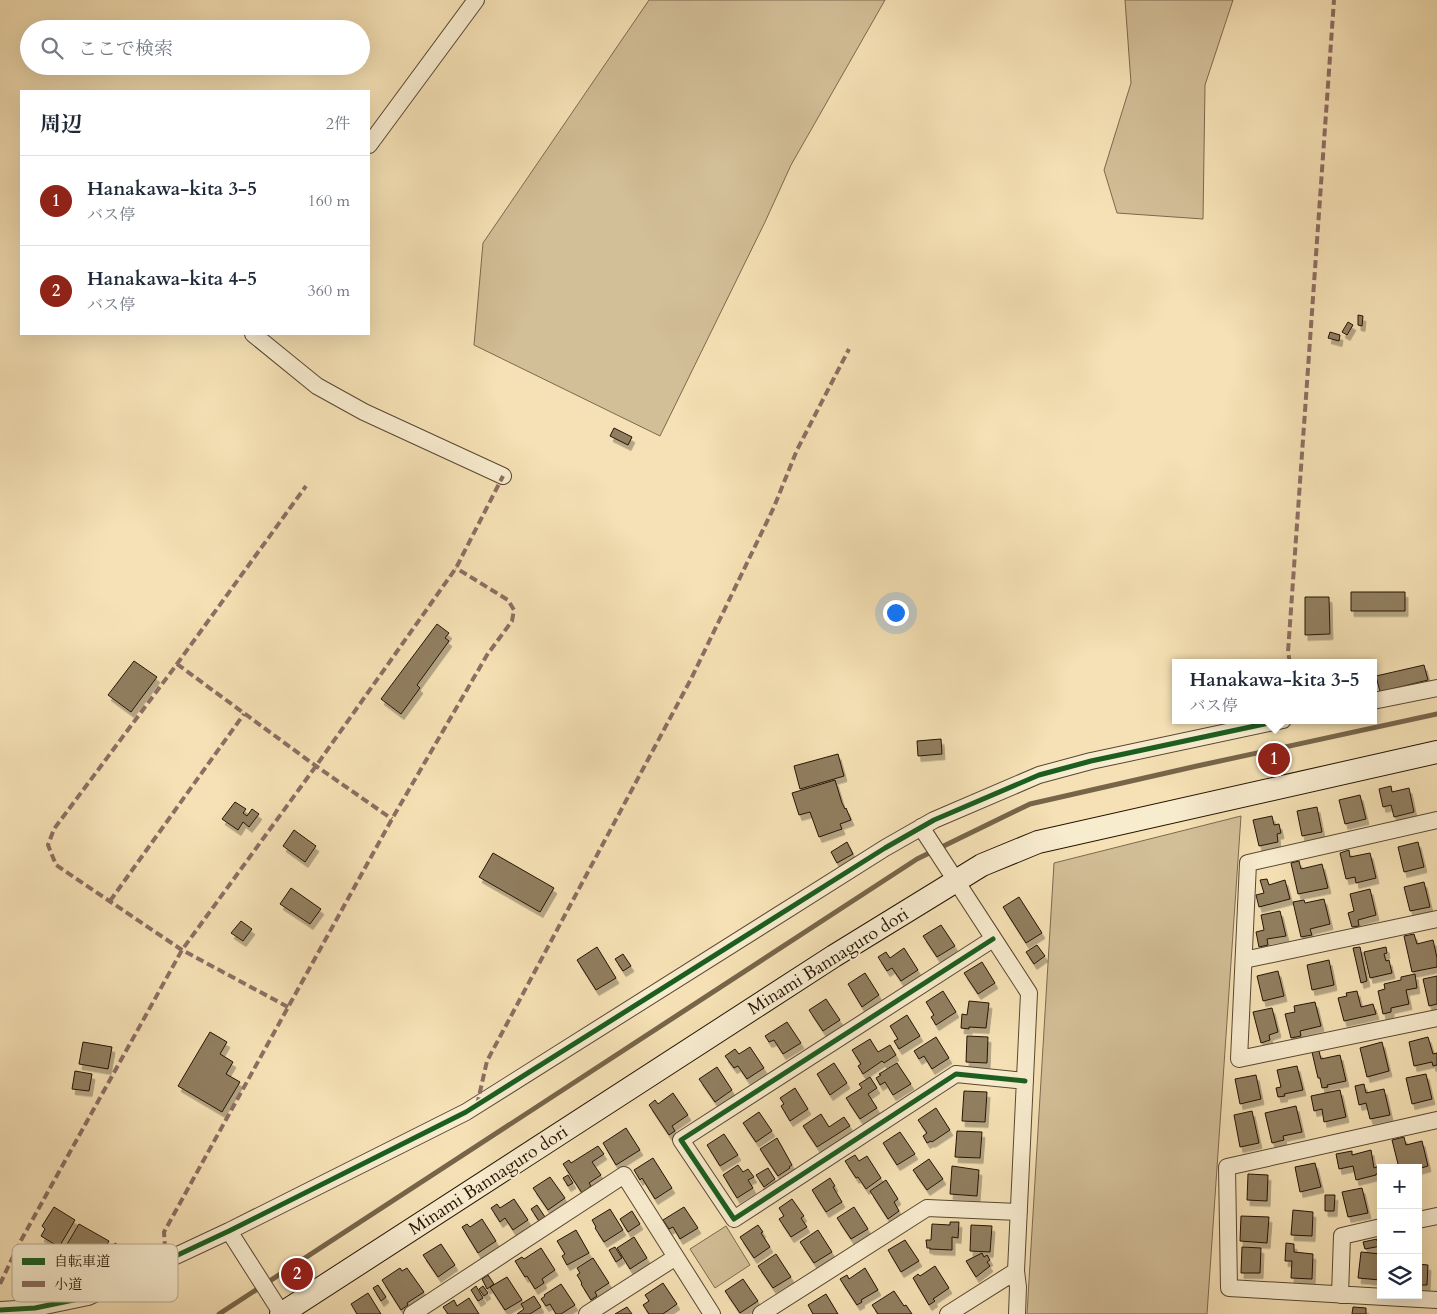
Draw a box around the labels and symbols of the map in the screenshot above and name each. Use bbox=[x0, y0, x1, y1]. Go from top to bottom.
your location bbox=[883, 600, 909, 626]
pin: 1 bbox=[1258, 740, 1290, 778]
street label: Minami Bannaguro dori bbox=[743, 902, 914, 1021]
street label: Minami Bannaguro dori bbox=[404, 1119, 573, 1241]
legend bbox=[12, 1244, 178, 1302]
text: 自転車道 bbox=[54, 1252, 110, 1271]
pin: 2 bbox=[281, 1255, 313, 1293]
text: 小道 bbox=[54, 1275, 82, 1294]

